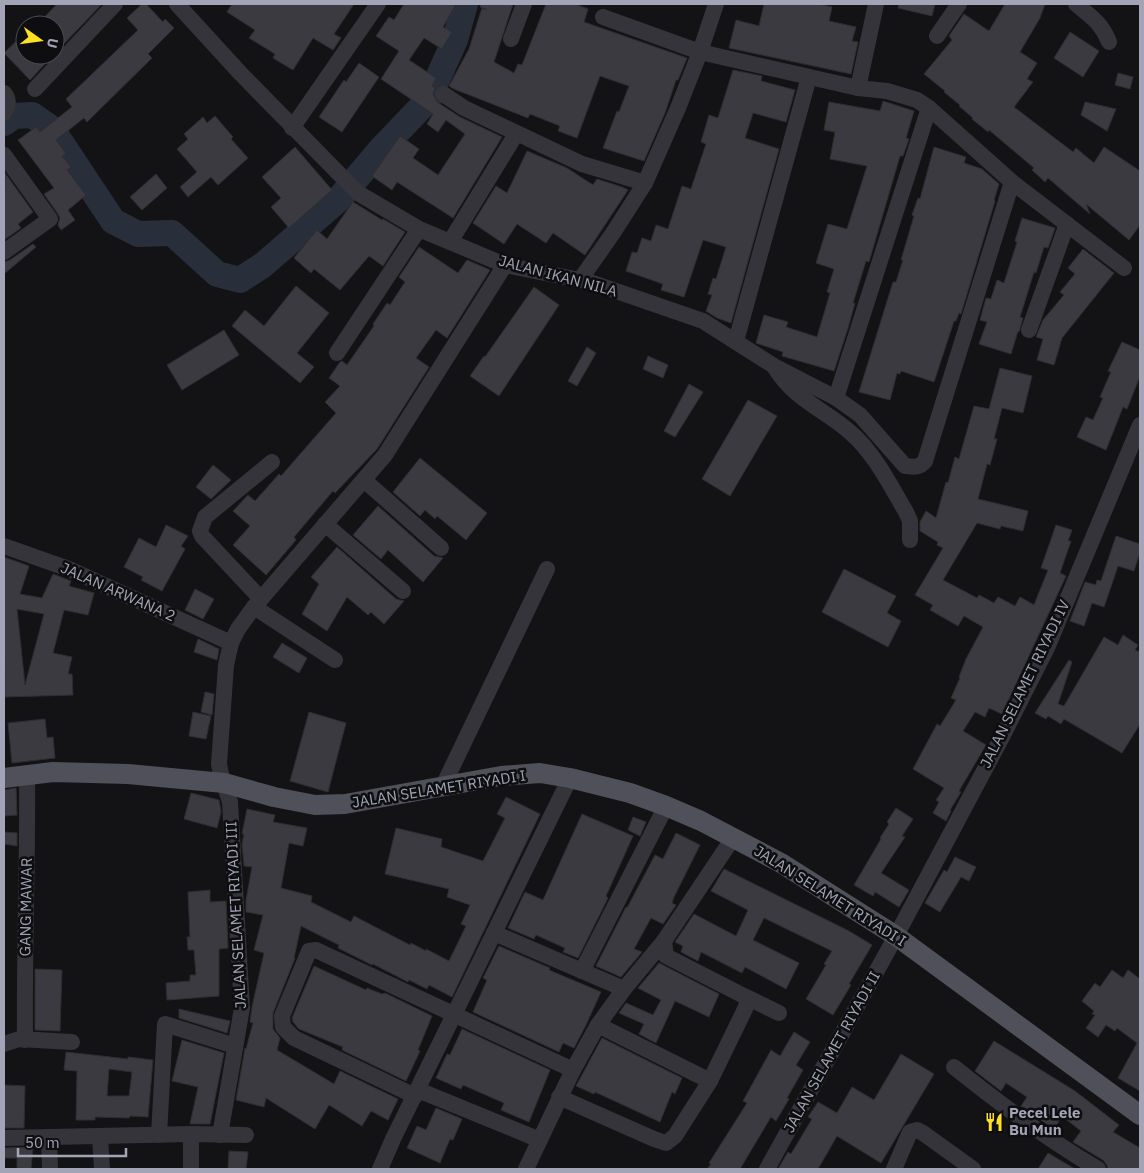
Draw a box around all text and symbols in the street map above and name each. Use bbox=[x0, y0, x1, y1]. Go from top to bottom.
north arrow bbox=[15, 15, 65, 65]
text: U bbox=[43, 36, 63, 50]
street label: JALAN IKAN NILA bbox=[497, 251, 620, 301]
street label: JALAN ARWANA 2 bbox=[58, 558, 178, 625]
street label: JALAN SELAMET RIYADI IV bbox=[976, 597, 1074, 771]
street label: JALAN SELAMET RIYADI I bbox=[351, 765, 527, 812]
street label: JALAN SELAMET RIYADI III bbox=[221, 821, 250, 1009]
street label: JALAN SELAMET RIYADI I bbox=[751, 841, 910, 950]
street label: GANG MAWAR bbox=[15, 857, 36, 957]
street label: JALAN SELAMET RIYADI II bbox=[779, 968, 884, 1136]
place label: Pecel Lele Bu Mun bbox=[1009, 1103, 1080, 1139]
restaurant icon: Pecel Lele Bu Mun bbox=[983, 1111, 1005, 1133]
scale bar bbox=[18, 1126, 125, 1158]
text: 50 m bbox=[25, 1133, 60, 1152]

